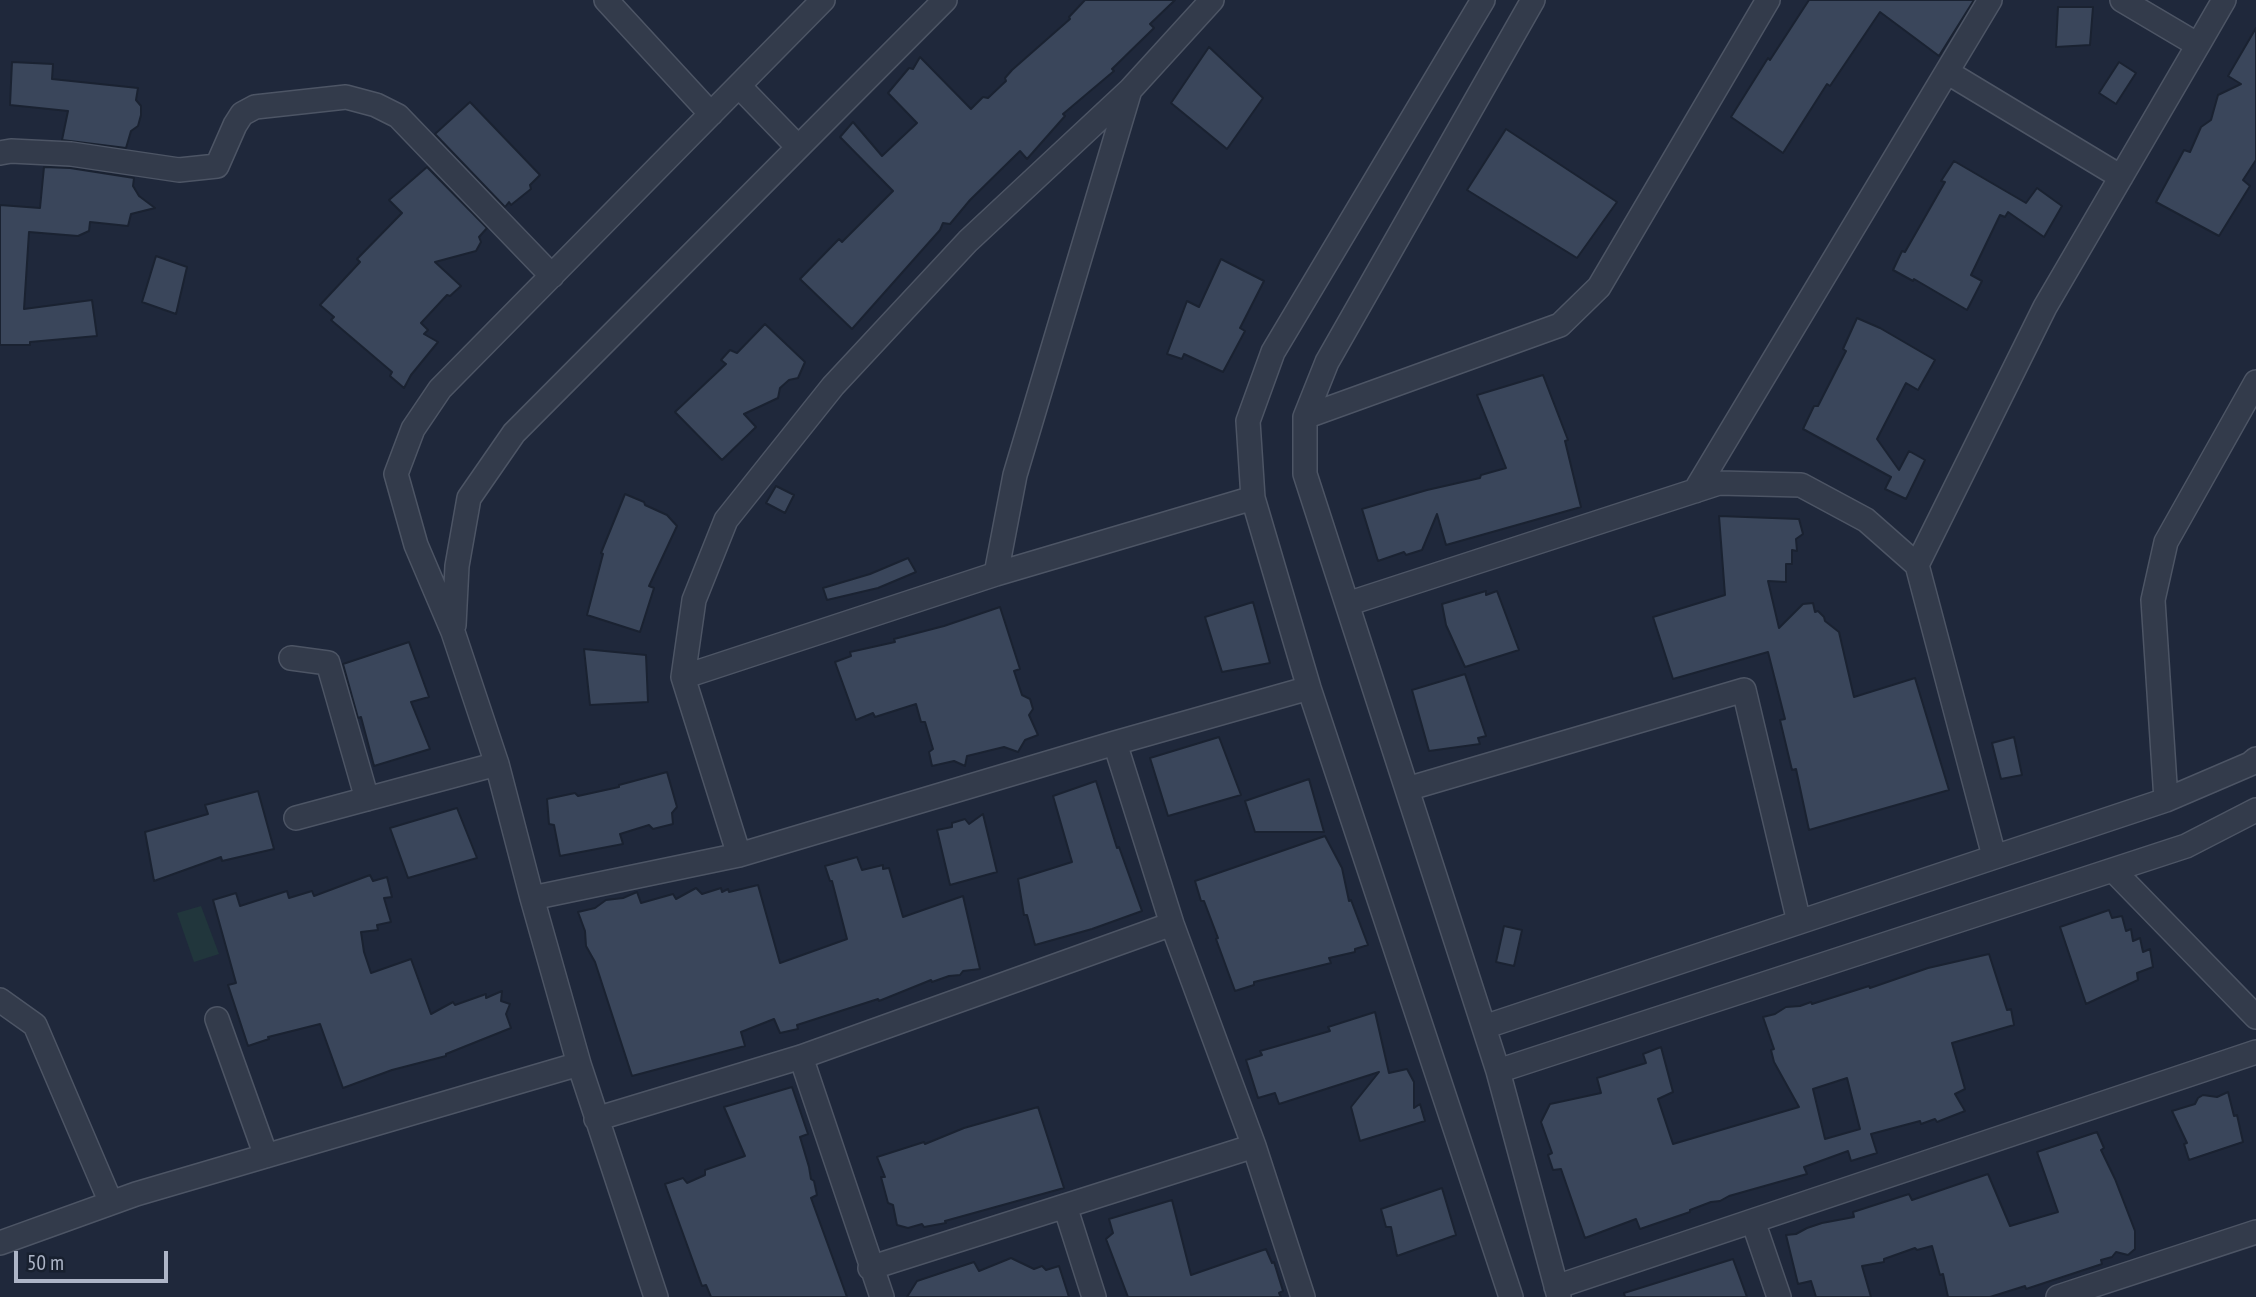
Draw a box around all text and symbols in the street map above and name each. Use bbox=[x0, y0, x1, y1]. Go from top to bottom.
scale bar bbox=[18, 1238, 172, 1282]
text: 50 m bbox=[27, 1249, 64, 1276]

